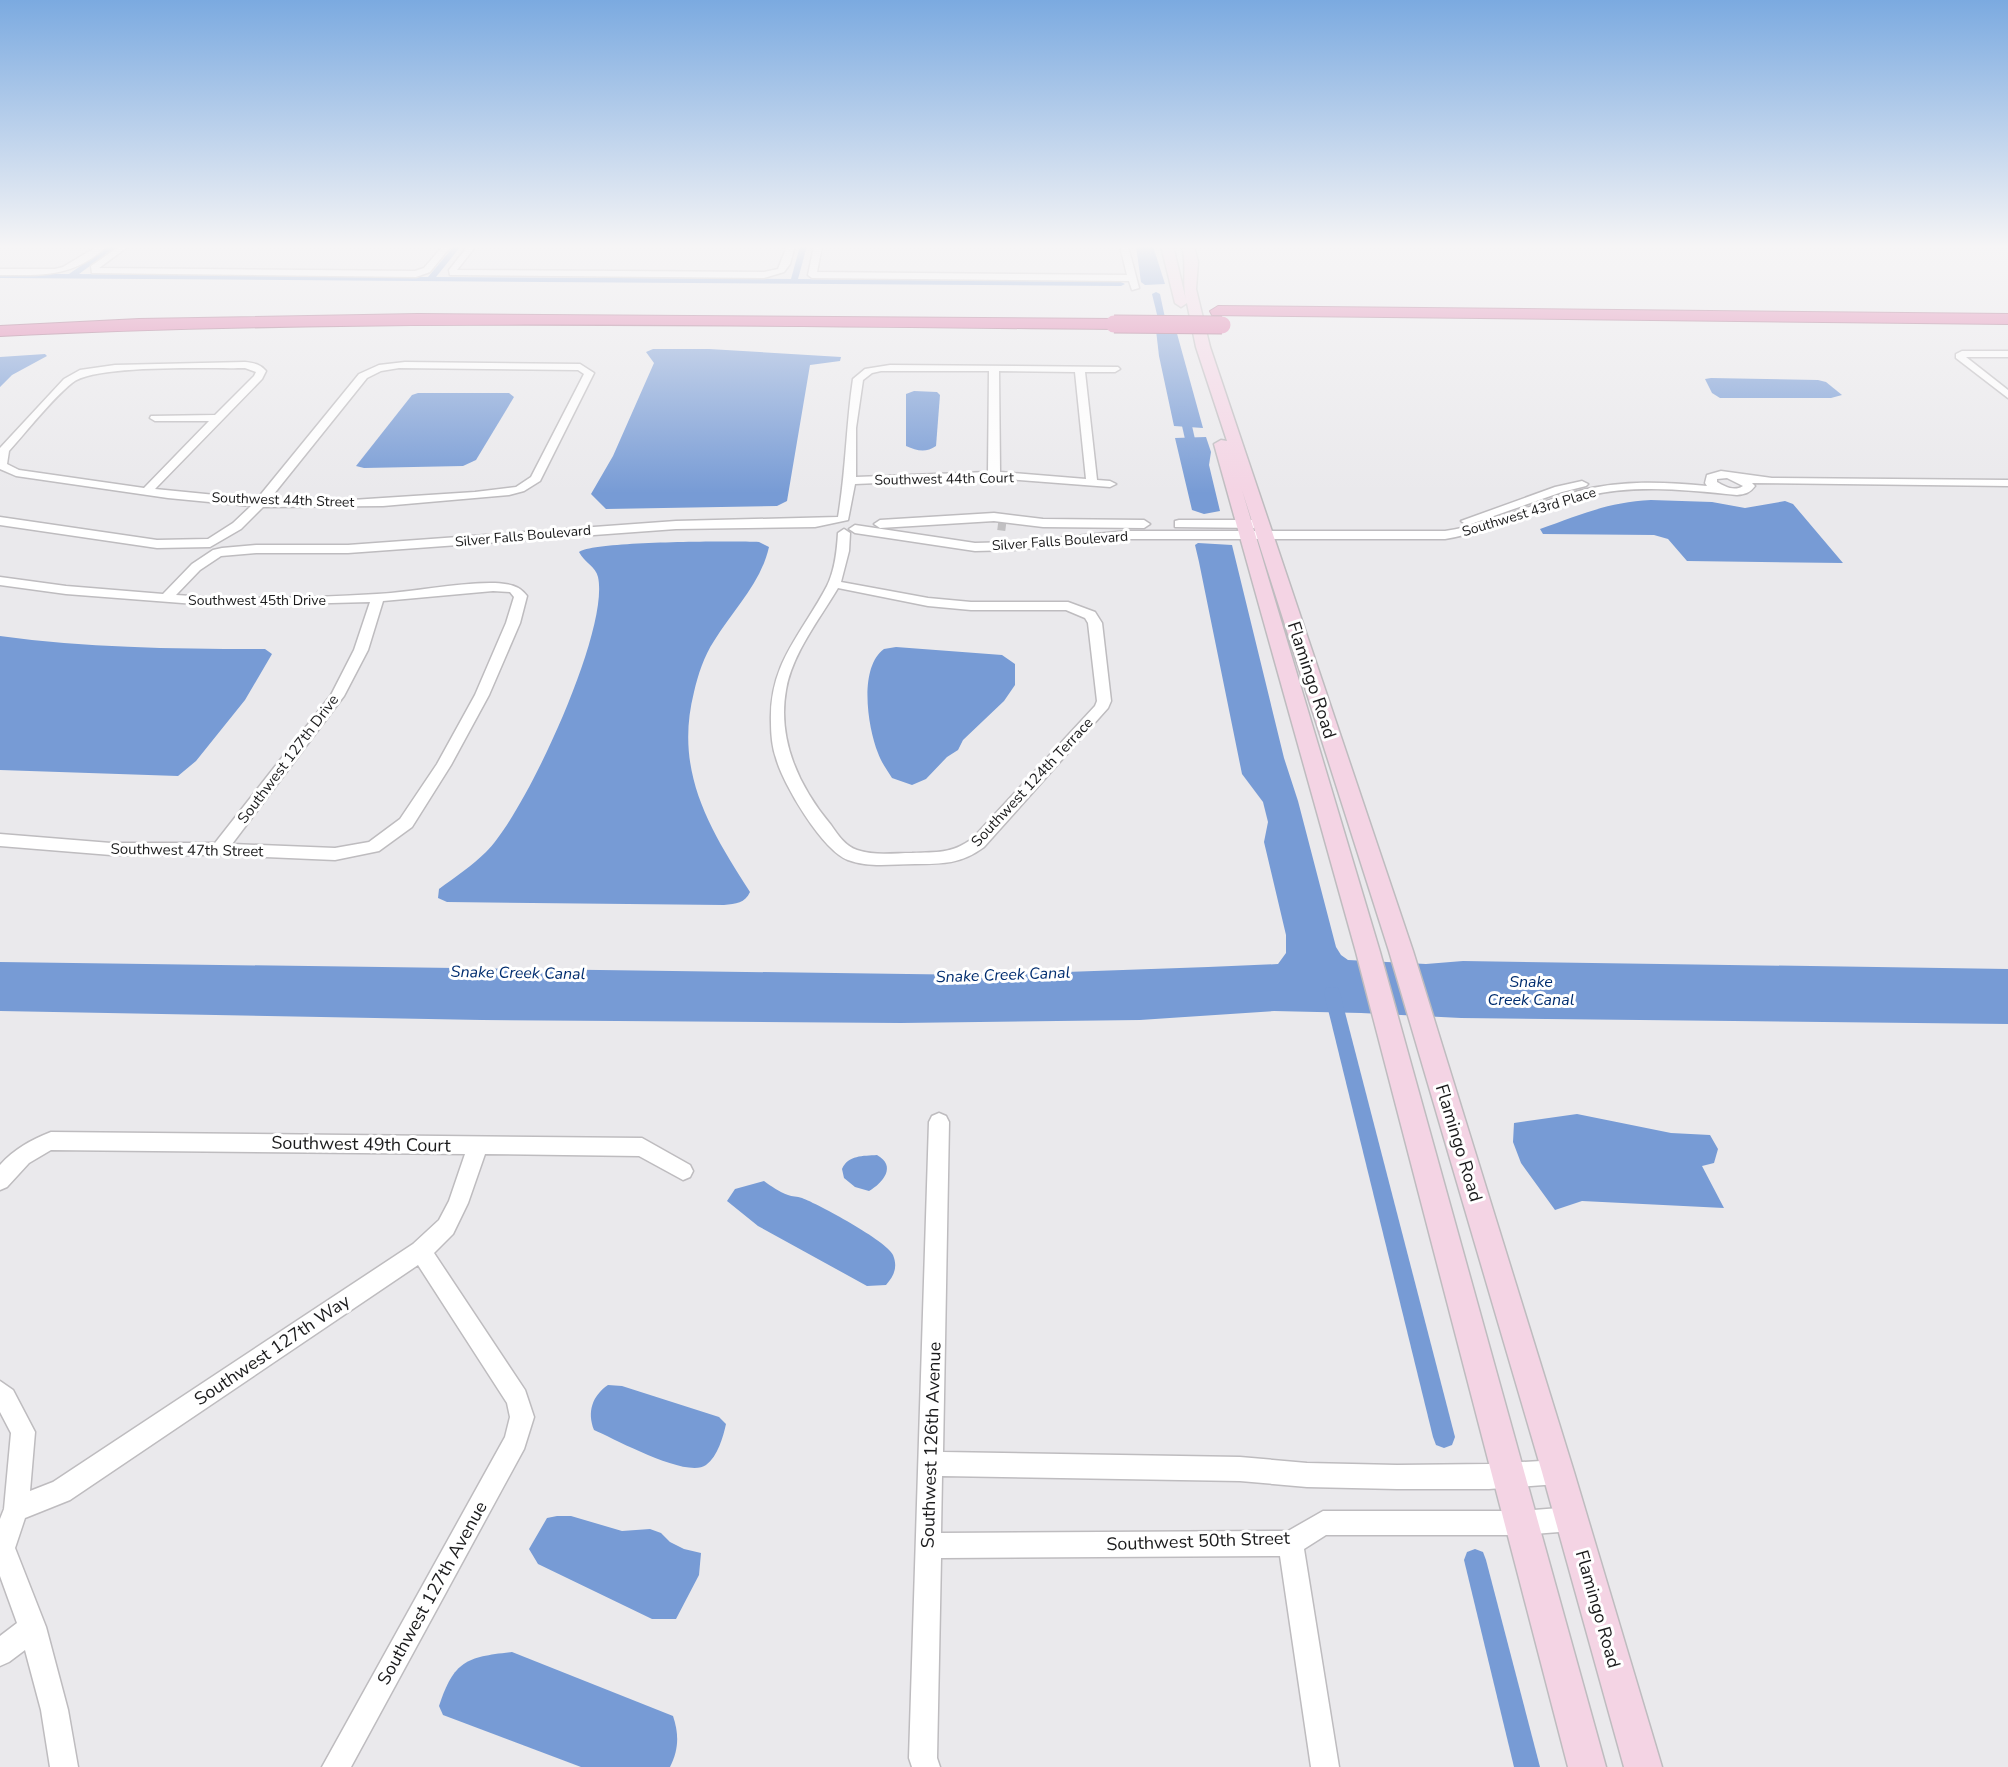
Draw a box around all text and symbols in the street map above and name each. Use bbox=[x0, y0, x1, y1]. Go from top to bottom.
street label: Southwest 44th Court bbox=[874, 468, 1014, 490]
street label: Southwest 43rd Place bbox=[1460, 483, 1598, 541]
street label: Southwest 44th Street bbox=[211, 488, 355, 512]
street label: Silver Falls Boulevard bbox=[454, 521, 592, 551]
street label: Silver Falls Boulevard bbox=[991, 527, 1129, 555]
street label: Southwest 45th Drive bbox=[188, 591, 326, 610]
street label: Flamingo Road bbox=[1282, 618, 1342, 742]
street label: Southwest 127th Drive bbox=[233, 690, 343, 828]
street label: Southwest 124th Terrace bbox=[967, 713, 1097, 851]
street label: Southwest 47th Street bbox=[110, 839, 264, 861]
water label: Snake Creek Canal bbox=[450, 961, 586, 985]
water label: Snake Creek Canal bbox=[935, 962, 1071, 988]
water label: Snake Creek Canal bbox=[1488, 971, 1575, 1011]
street label: Flamingo Road bbox=[1430, 1081, 1488, 1205]
street label: Southwest 49th Court bbox=[271, 1130, 452, 1158]
street label: Southwest 127th Way bbox=[190, 1289, 355, 1411]
street label: Southwest 126th Avenue bbox=[915, 1341, 947, 1549]
street label: Southwest 127th Avenue bbox=[371, 1497, 493, 1689]
street label: Southwest 50th Street bbox=[1106, 1526, 1291, 1556]
street label: Flamingo Road bbox=[1570, 1547, 1626, 1671]

